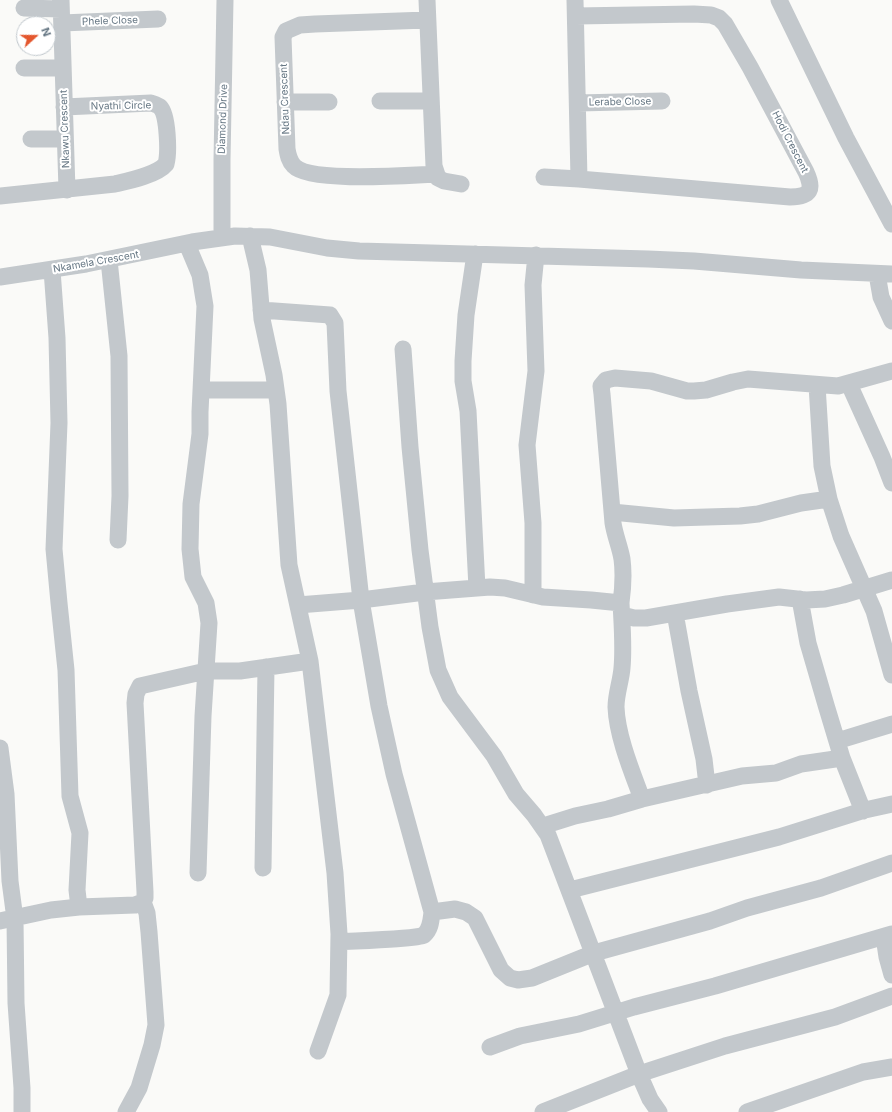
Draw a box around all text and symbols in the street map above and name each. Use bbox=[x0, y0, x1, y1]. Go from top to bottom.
street label: Phele Close bbox=[82, 14, 138, 28]
north arrow bbox=[16, 16, 56, 56]
text: N bbox=[38, 26, 54, 38]
street label: Ndau Crescent bbox=[278, 63, 292, 135]
street label: Diamond Drive bbox=[216, 84, 230, 154]
street label: Nkawu Crescent bbox=[58, 90, 72, 168]
street label: Lerabe Close bbox=[589, 95, 651, 109]
street label: Nyathi Circle bbox=[91, 99, 151, 113]
street label: Hodi Crescent bbox=[769, 109, 811, 175]
street label: Nkamela Crescent bbox=[52, 249, 140, 275]

